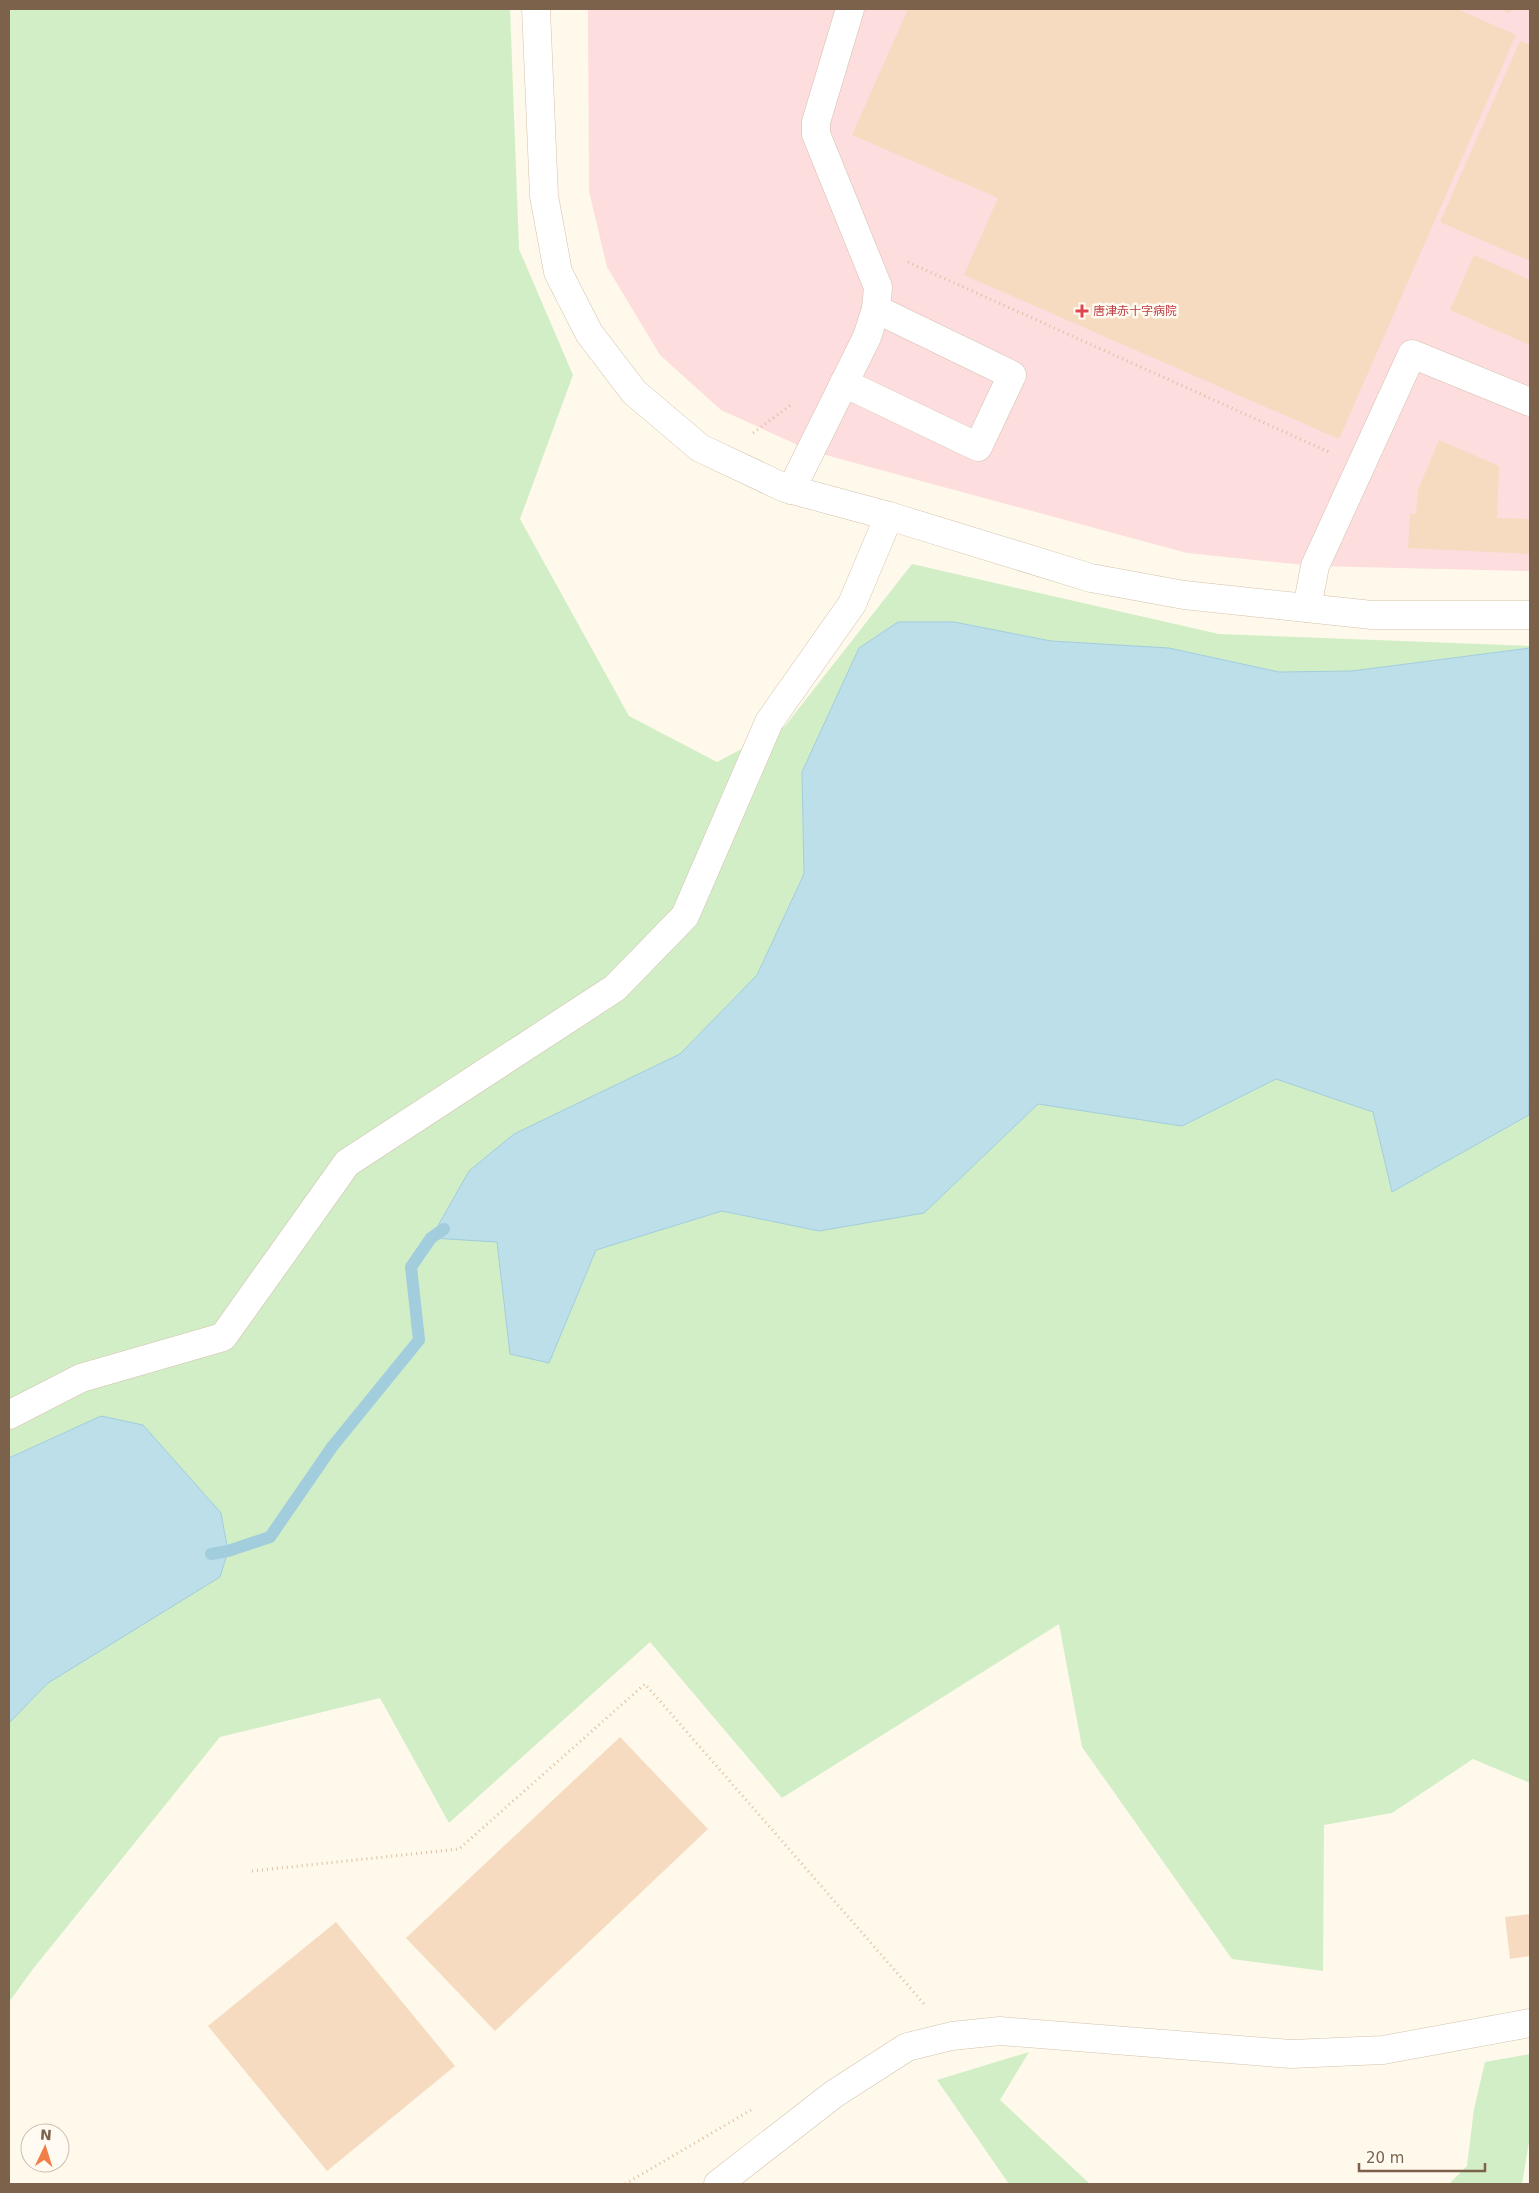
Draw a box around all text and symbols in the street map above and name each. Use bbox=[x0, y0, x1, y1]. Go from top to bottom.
marker: 唐津赤十字病院 bbox=[1075, 304, 1089, 318]
place label: 唐津赤十字病院 bbox=[1093, 304, 1177, 318]
north arrow bbox=[20, 2123, 70, 2173]
text: N bbox=[40, 2127, 52, 2143]
scale bar bbox=[1359, 2140, 1485, 2172]
text: 20 m bbox=[1366, 2149, 1404, 2167]

